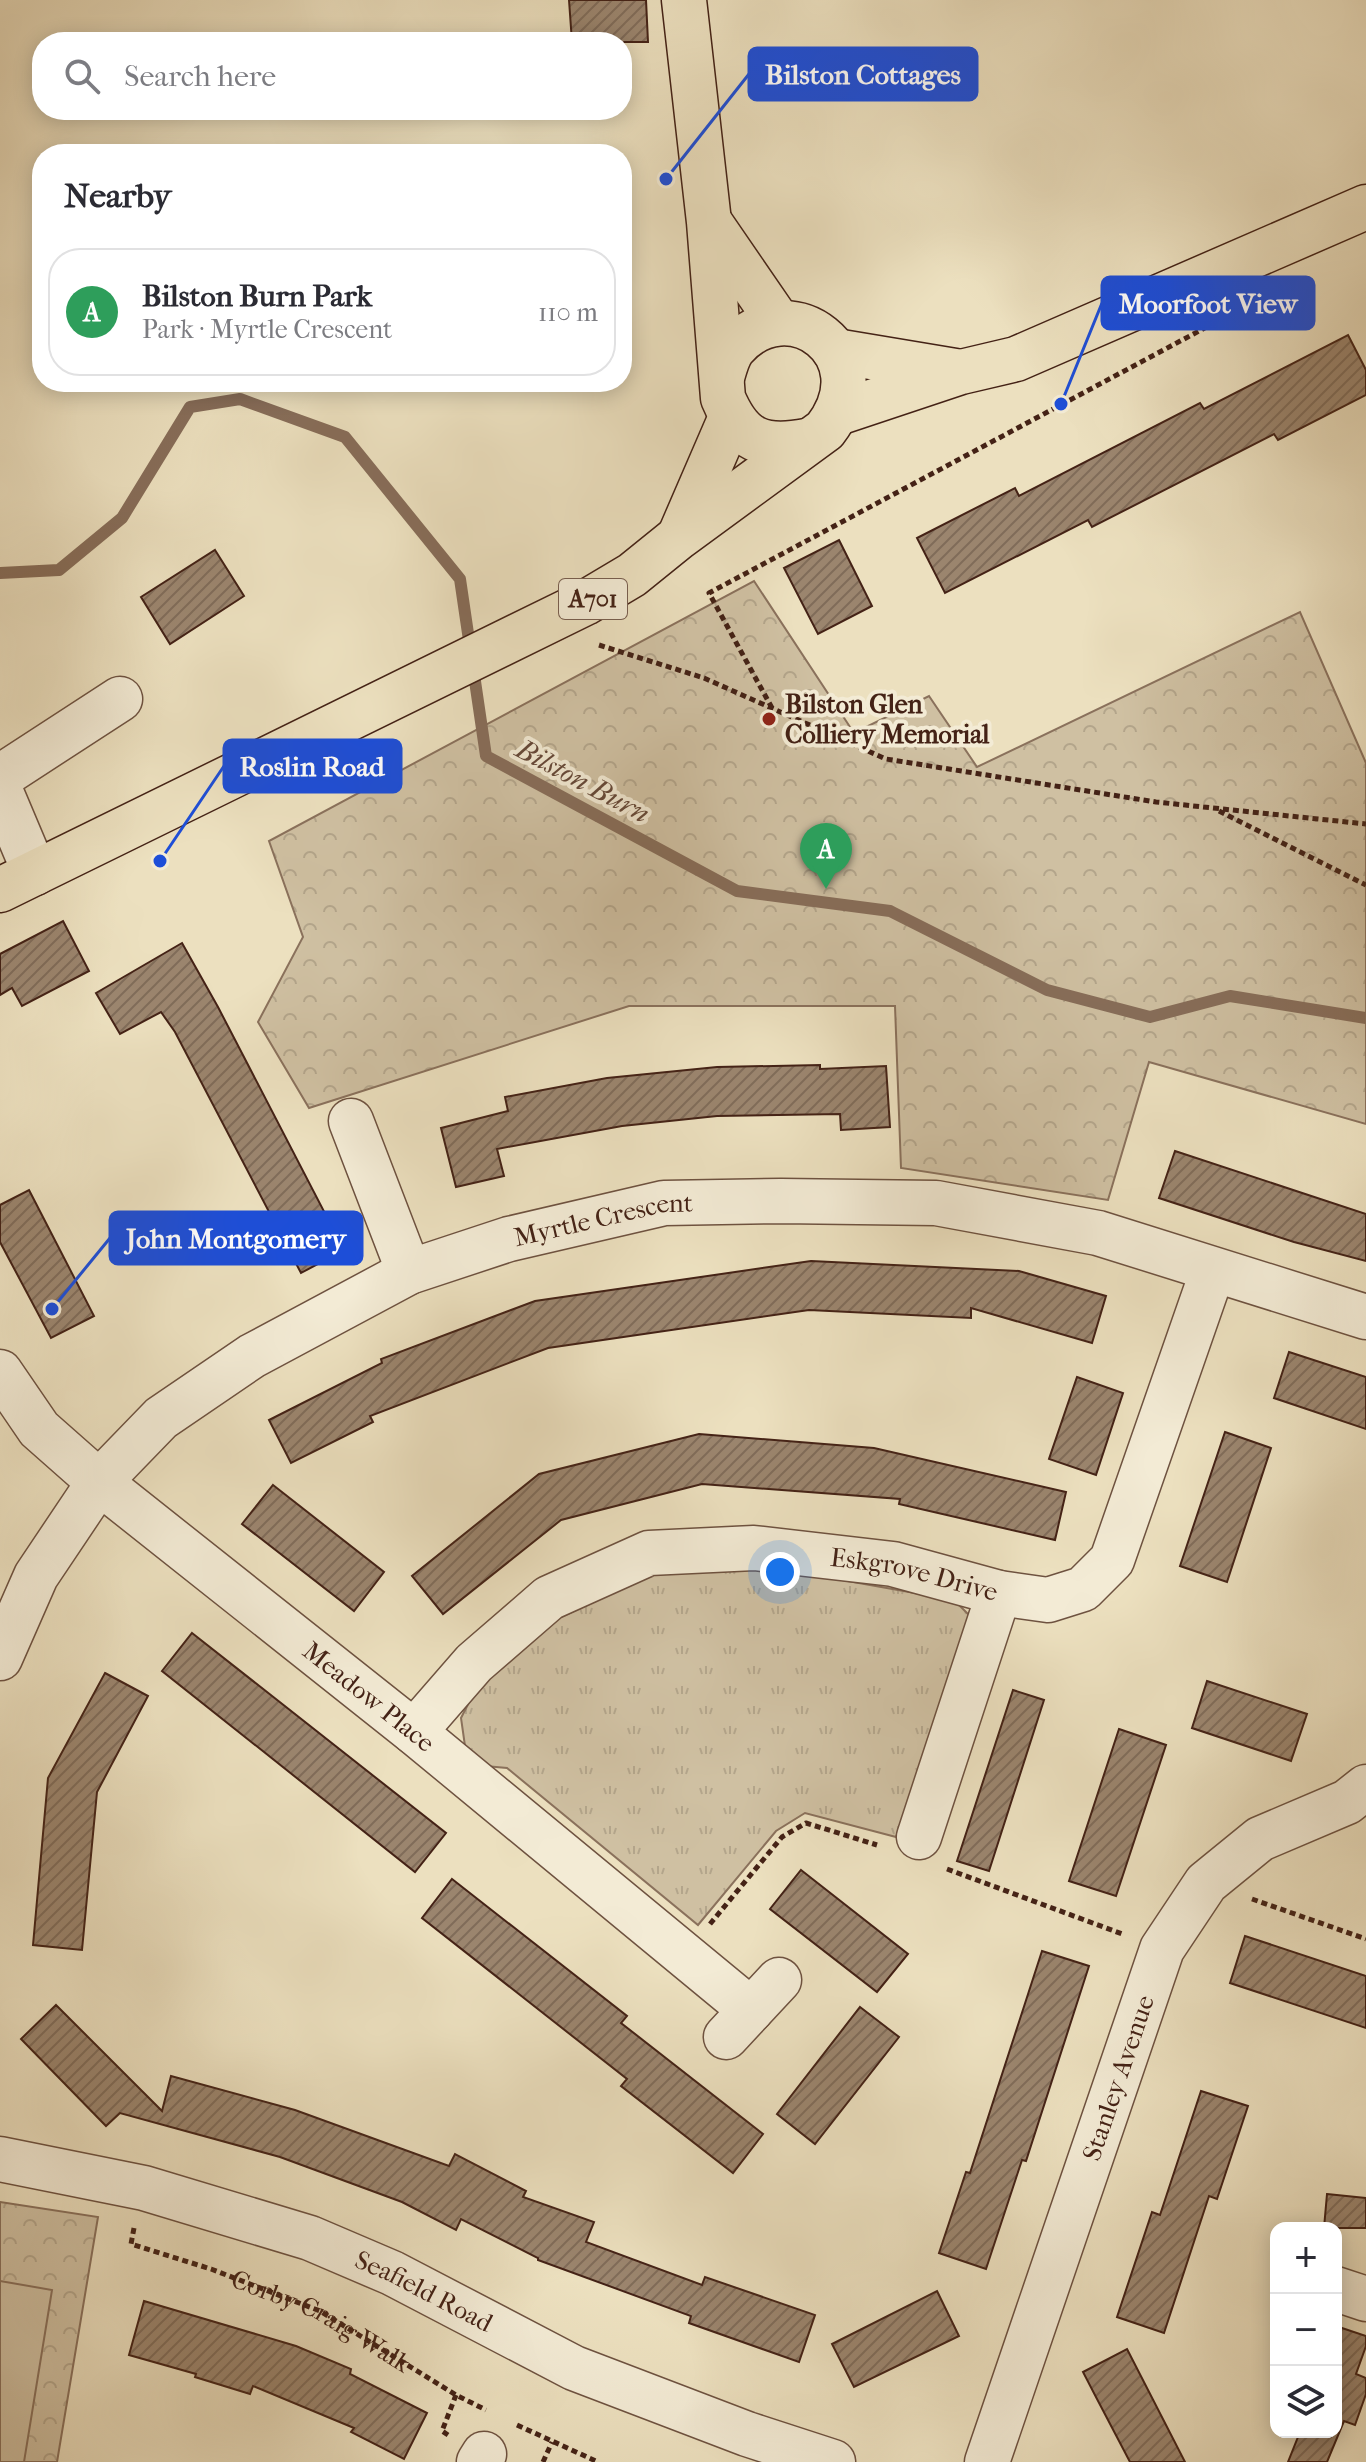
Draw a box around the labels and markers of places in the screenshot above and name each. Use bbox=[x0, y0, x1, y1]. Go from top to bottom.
callout: Bilston Cottages bbox=[749, 48, 977, 100]
callout: Moorfoot View bbox=[1102, 277, 1314, 329]
place label: Bilston Glen Colliery Memorial bbox=[785, 689, 990, 750]
marker: Bilston Glen Colliery Memorial bbox=[760, 710, 778, 728]
callout: Roslin Road bbox=[224, 740, 401, 792]
pin: A bbox=[800, 823, 852, 889]
callout: John Montgomery bbox=[110, 1212, 362, 1264]

